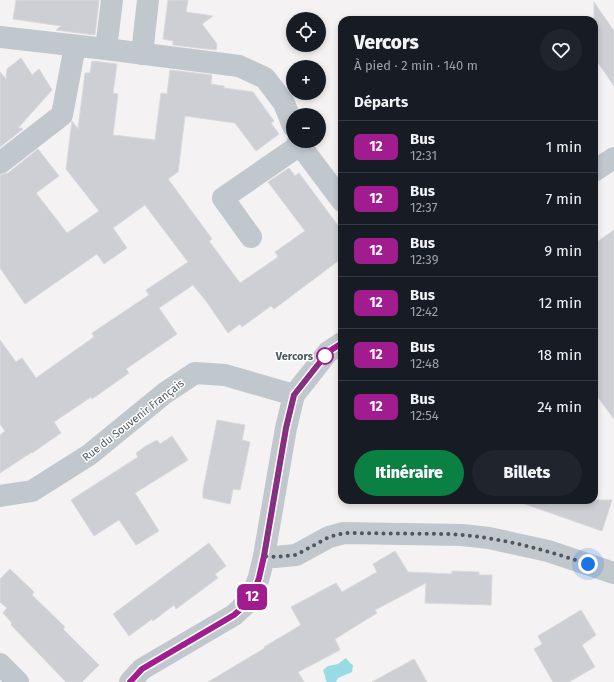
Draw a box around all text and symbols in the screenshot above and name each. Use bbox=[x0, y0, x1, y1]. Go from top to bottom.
map controls bbox=[286, 12, 326, 148]
button: locate bbox=[286, 12, 326, 52]
button: heart bbox=[540, 29, 582, 71]
text: Vercors bbox=[354, 31, 419, 54]
text: À pied · 2 min · 140 m bbox=[354, 58, 478, 73]
button: + bbox=[286, 60, 326, 100]
text: Départs bbox=[354, 93, 408, 111]
button: − bbox=[286, 108, 326, 148]
text: Bus bbox=[410, 130, 435, 148]
text: 12 bbox=[369, 138, 383, 155]
text: 1 min bbox=[546, 138, 582, 156]
text: 12:31 bbox=[410, 148, 437, 163]
text: Bus bbox=[410, 182, 435, 200]
text: 12 bbox=[369, 190, 383, 207]
text: 7 min bbox=[545, 190, 582, 208]
text: 12:37 bbox=[410, 200, 438, 215]
text: Bus bbox=[410, 234, 435, 252]
text: 12 bbox=[369, 242, 383, 259]
text: 9 min bbox=[544, 242, 582, 260]
text: 12:39 bbox=[410, 252, 438, 267]
text: Bus bbox=[410, 286, 435, 304]
text: 12 bbox=[369, 294, 383, 311]
text: 12 min bbox=[538, 294, 582, 312]
text: 12:42 bbox=[410, 304, 438, 319]
text: Bus bbox=[410, 338, 435, 356]
text: 12 bbox=[369, 346, 383, 363]
text: 18 min bbox=[537, 346, 582, 364]
marker: Vercors bbox=[316, 347, 334, 365]
place label: Vercors bbox=[275, 350, 314, 363]
text: 12:48 bbox=[410, 356, 439, 371]
street label: Rue du Souvenir Français bbox=[80, 377, 187, 464]
text: Bus bbox=[410, 390, 435, 408]
text: 12 bbox=[369, 398, 383, 415]
text: 24 min bbox=[537, 398, 582, 416]
text: 12:54 bbox=[410, 408, 439, 423]
button: Itinéraire bbox=[354, 450, 464, 496]
button: Billets bbox=[472, 450, 582, 496]
your location bbox=[578, 554, 598, 574]
line badge: 12 bbox=[234, 584, 270, 610]
text: 12 bbox=[245, 588, 259, 605]

